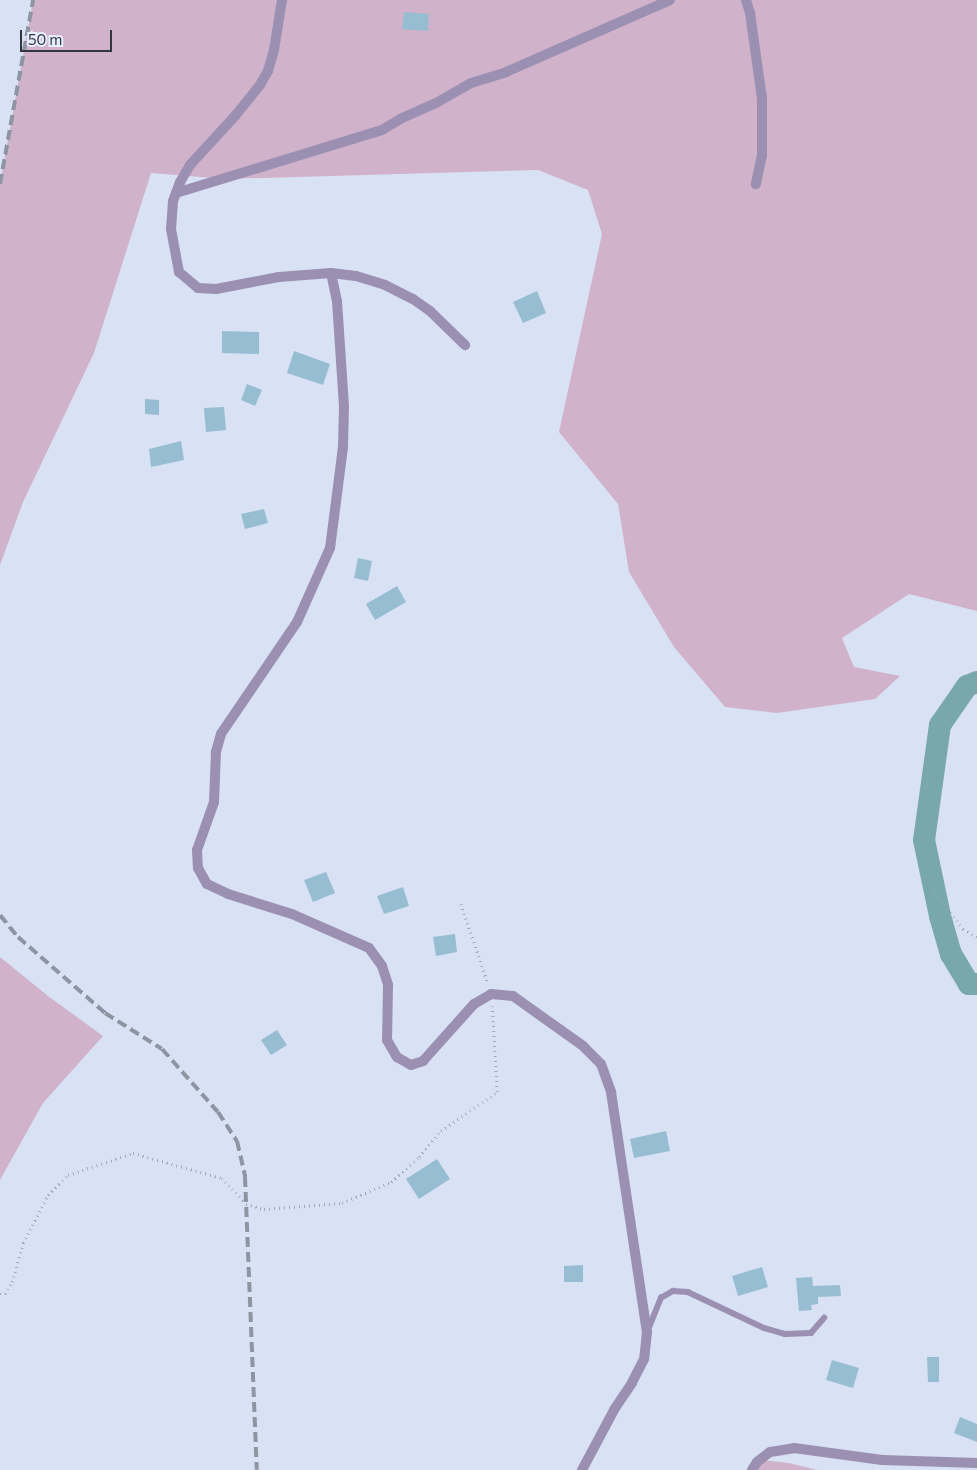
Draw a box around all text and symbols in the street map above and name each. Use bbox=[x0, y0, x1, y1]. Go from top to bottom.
scale bar bbox=[22, 20, 115, 52]
text: 50 m bbox=[28, 30, 62, 48]

